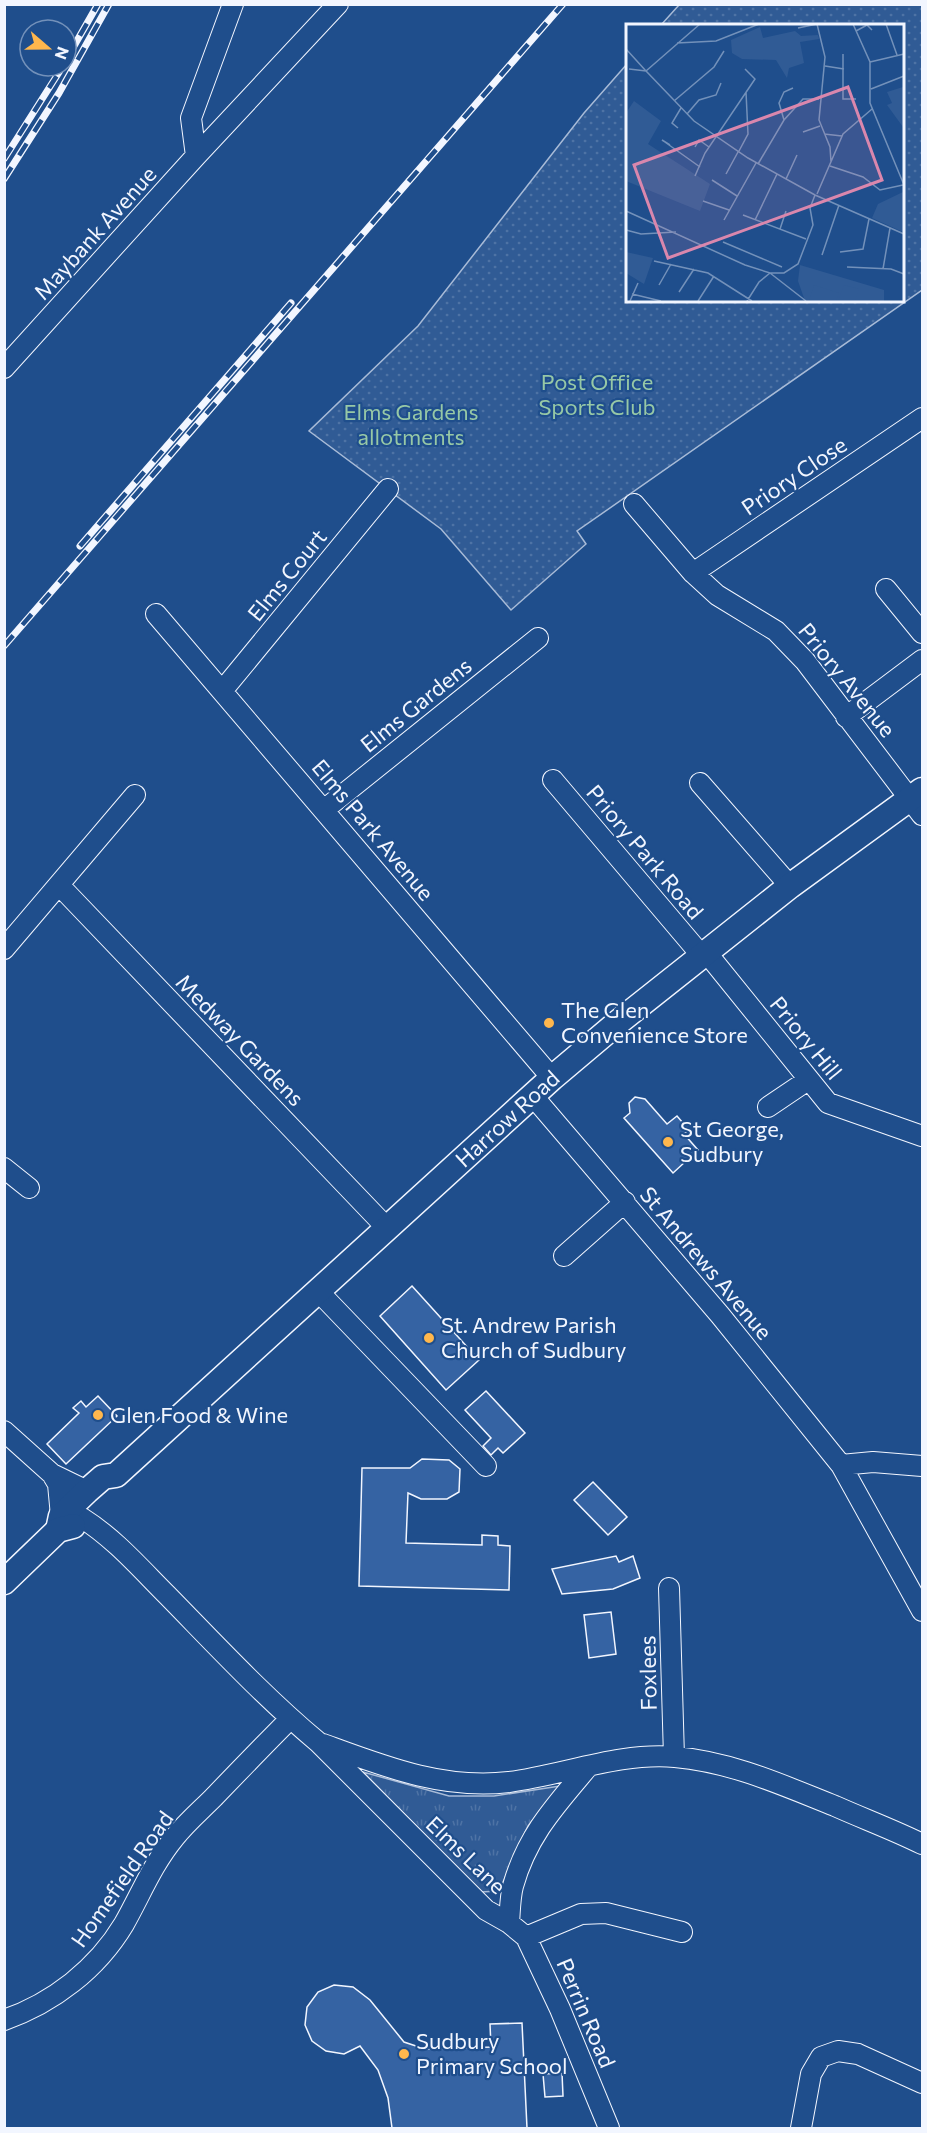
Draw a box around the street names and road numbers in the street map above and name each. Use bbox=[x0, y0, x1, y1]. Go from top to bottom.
street label: Maybank Avenue bbox=[28, 160, 162, 305]
street label: Priory Close bbox=[736, 431, 851, 521]
street label: Elms Court bbox=[241, 523, 332, 626]
street label: Priory Avenue bbox=[793, 617, 902, 742]
street label: Elms Gardens bbox=[355, 652, 477, 758]
street label: Elms Park Avenue bbox=[307, 754, 440, 906]
street label: Priory Park Road bbox=[581, 779, 710, 924]
street label: Medway Gardens bbox=[171, 968, 310, 1111]
street label: Priory Hill bbox=[765, 991, 848, 1085]
street label: Harrow Road bbox=[449, 1064, 565, 1173]
street label: St Andrews Avenue bbox=[635, 1181, 778, 1345]
street label: Foxlees bbox=[633, 1635, 662, 1711]
street label: Homefield Road bbox=[65, 1805, 179, 1952]
street label: Elms Lane bbox=[421, 1810, 512, 1899]
street label: Perrin Road bbox=[551, 1954, 622, 2072]

